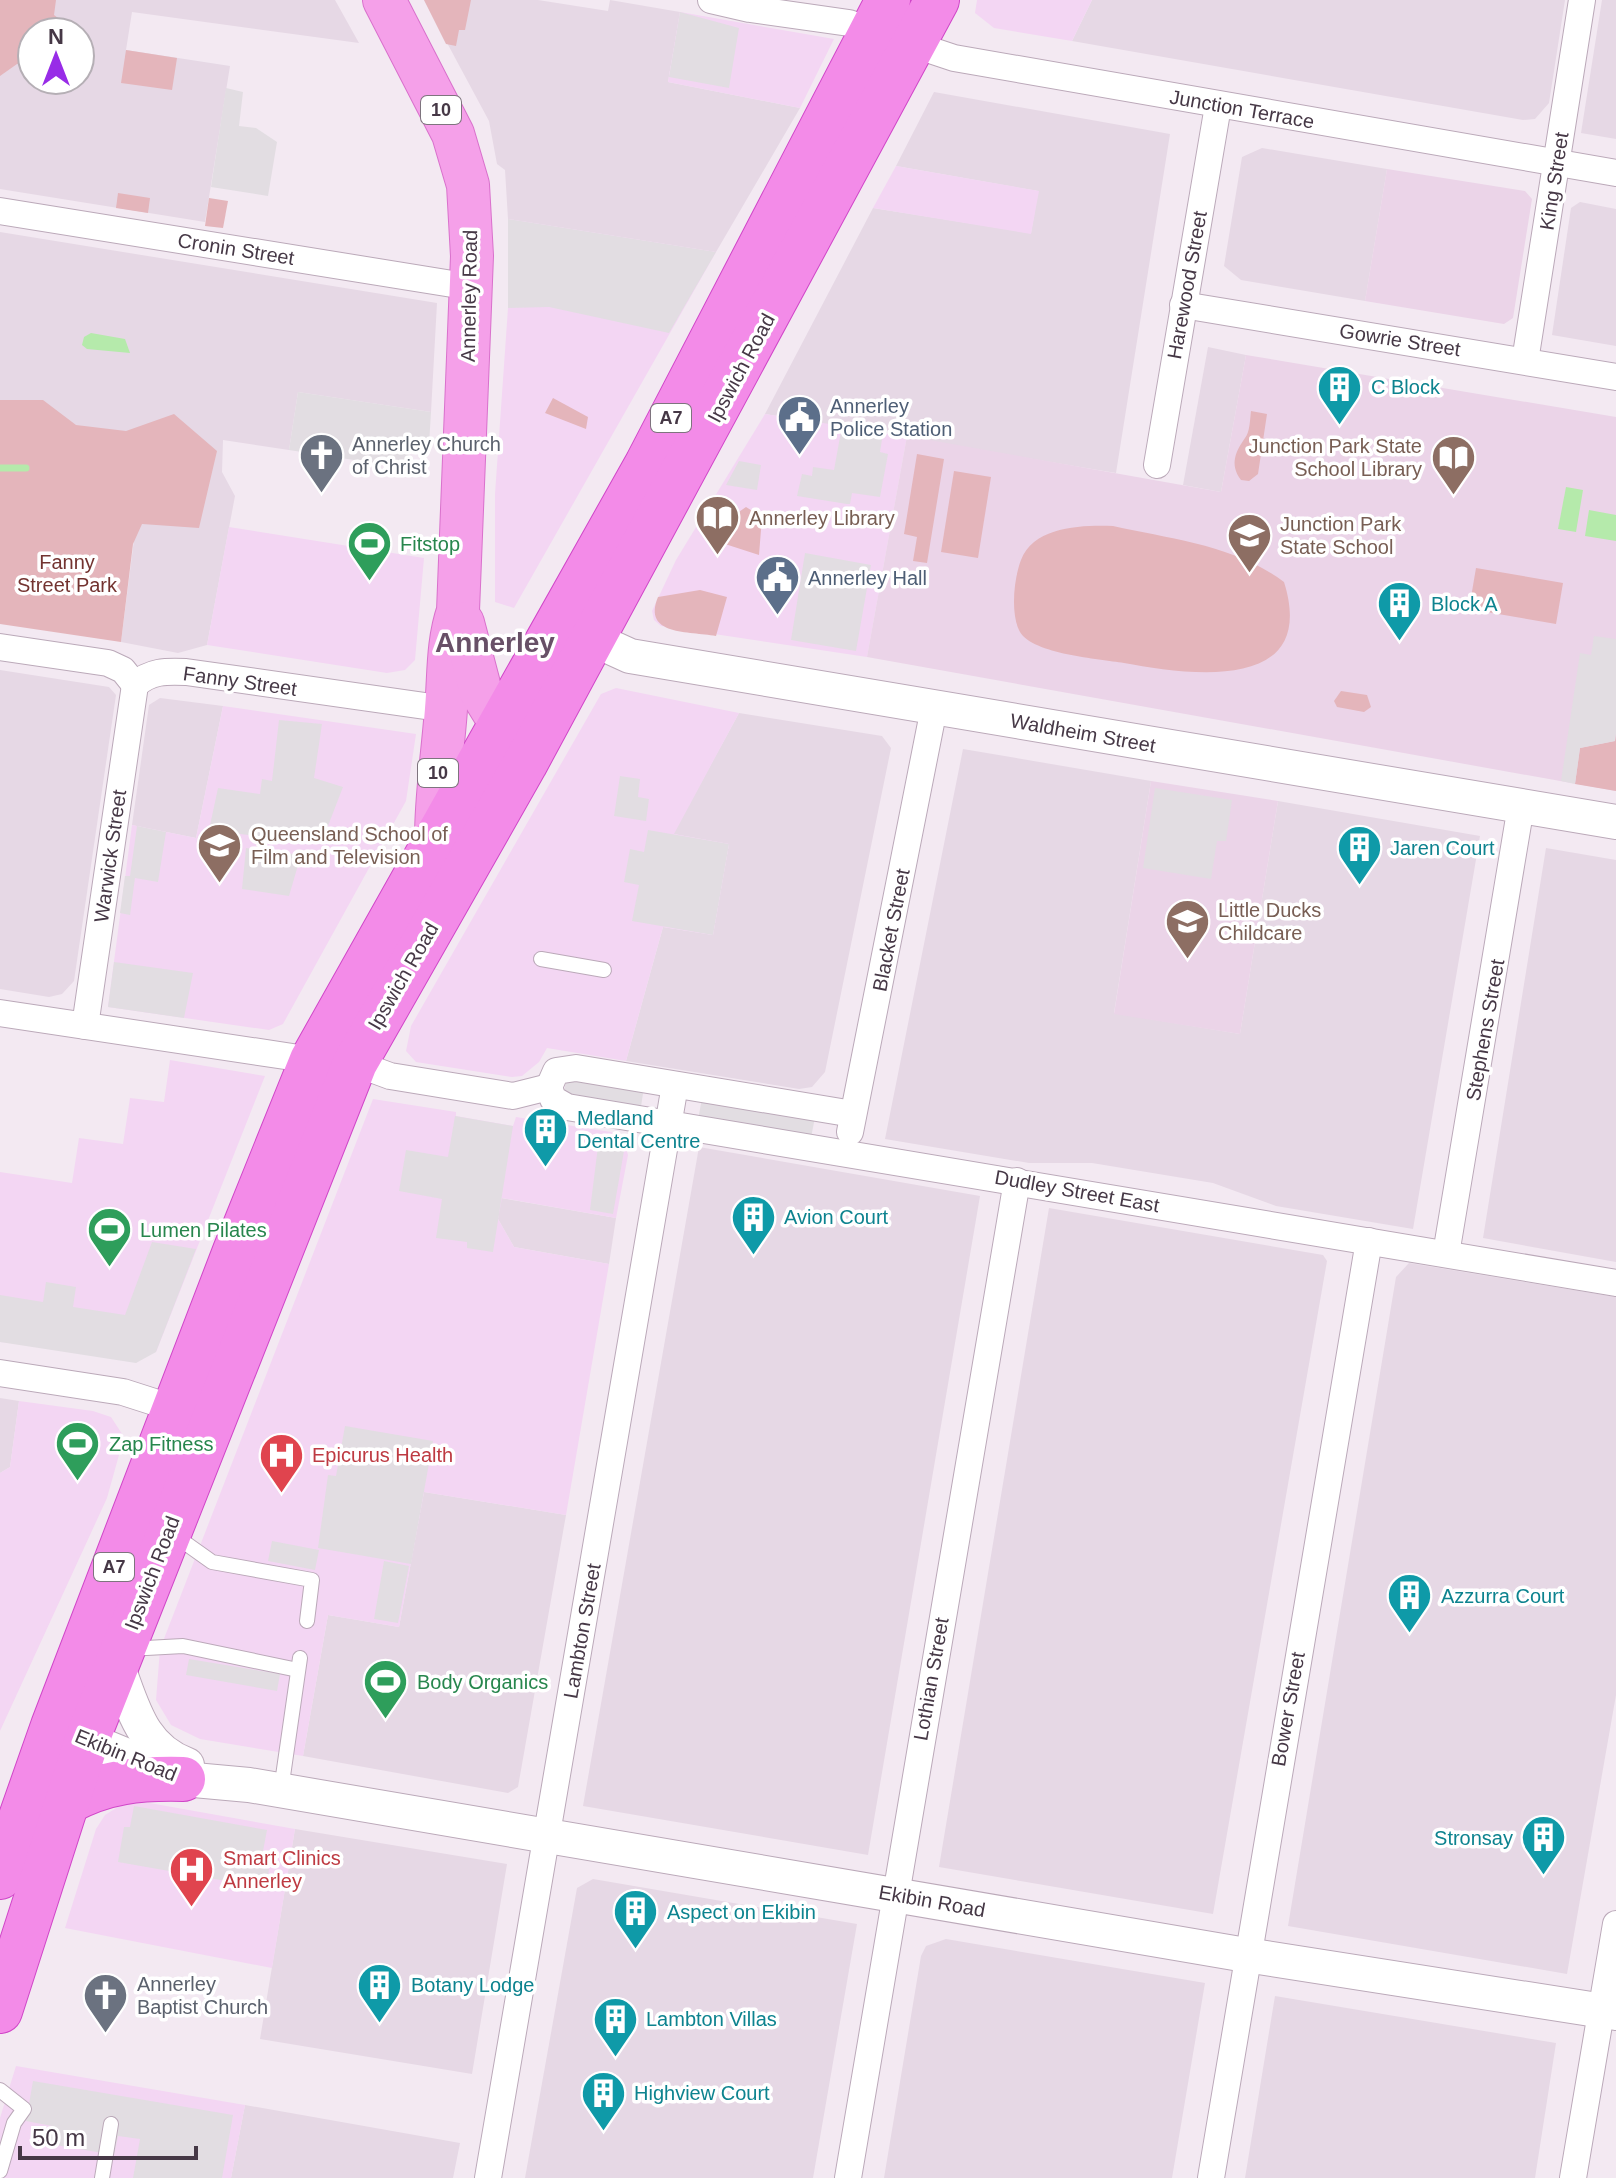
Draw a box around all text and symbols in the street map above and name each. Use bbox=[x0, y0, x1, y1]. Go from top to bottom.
north arrow bbox=[16, 16, 96, 96]
text: N bbox=[48, 24, 64, 49]
street label: Junction Terrace bbox=[1168, 85, 1316, 133]
road number: 10 bbox=[421, 96, 461, 124]
street label: King Street bbox=[1535, 130, 1573, 232]
street label: Harewood Street bbox=[1163, 209, 1211, 361]
street label: Cronin Street bbox=[176, 229, 296, 269]
street label: Annerley Road bbox=[457, 230, 481, 362]
street label: Ipswich Road bbox=[703, 310, 779, 426]
street label: Gowrie Street bbox=[1338, 320, 1463, 360]
building icon: C Block bbox=[1316, 363, 1364, 426]
place label: C Block bbox=[1371, 376, 1441, 398]
public building icon: Annerley Police Station bbox=[775, 394, 823, 457]
place label: Annerley Police Station bbox=[830, 395, 952, 440]
road number: A7 bbox=[651, 404, 691, 432]
church icon: Annerley Church of Christ bbox=[297, 431, 345, 494]
place label: Annerley Church of Christ bbox=[352, 433, 501, 478]
library icon: Junction Park State School Library bbox=[1429, 434, 1477, 497]
place label: Junction Park State School Library bbox=[1249, 435, 1422, 480]
library icon: Annerley Library bbox=[694, 494, 742, 557]
place label: Annerley Library bbox=[749, 507, 895, 529]
school or university icon: Junction Park State School bbox=[1225, 512, 1273, 575]
place label: Junction Park State School bbox=[1280, 513, 1402, 558]
sports icon: Fitstop bbox=[345, 520, 393, 583]
place label: Fitstop bbox=[400, 533, 460, 555]
park label: Fanny Street Park bbox=[17, 551, 118, 596]
public building icon: Annerley Hall bbox=[753, 554, 801, 617]
place label: Annerley Hall bbox=[808, 567, 927, 589]
building icon: Block A bbox=[1376, 580, 1424, 643]
place label: Block A bbox=[1431, 593, 1498, 615]
district label: Annerley bbox=[435, 627, 555, 658]
street label: Fanny Street bbox=[182, 662, 299, 700]
street label: Waldheim Street bbox=[1009, 709, 1158, 757]
road number: 10 bbox=[418, 759, 458, 787]
street label: Warwick Street bbox=[90, 788, 130, 924]
school or university icon: Queensland School of Film and Television bbox=[196, 822, 244, 885]
place label: Queensland School of Film and Television bbox=[251, 823, 448, 868]
building icon: Jaren Court bbox=[1335, 824, 1383, 887]
place label: Jaren Court bbox=[1390, 837, 1495, 859]
street label: Blacket Street bbox=[868, 866, 914, 993]
school or university icon: Little Ducks Childcare bbox=[1163, 897, 1211, 960]
place label: Little Ducks Childcare bbox=[1218, 899, 1321, 944]
street label: Ipswich Road bbox=[363, 919, 443, 1033]
street label: Stephens Street bbox=[1462, 957, 1508, 1103]
building icon: Medland Dental Centre bbox=[522, 1105, 570, 1168]
place label: Medland Dental Centre bbox=[577, 1107, 700, 1152]
street label: Dudley Street East bbox=[993, 1166, 1161, 1216]
building icon: Avion Court bbox=[729, 1193, 777, 1256]
sports icon: Lumen Pilates bbox=[85, 1206, 133, 1269]
place label: Avion Court bbox=[784, 1206, 889, 1228]
place label: Lumen Pilates bbox=[140, 1219, 267, 1241]
sports icon: Zap Fitness bbox=[54, 1420, 102, 1483]
hospital icon: Epicurus Health bbox=[257, 1431, 305, 1494]
place label: Zap Fitness bbox=[109, 1433, 213, 1455]
place label: Epicurus Health bbox=[312, 1444, 453, 1466]
street label: Ipswich Road bbox=[120, 1513, 184, 1633]
road number: A7 bbox=[94, 1553, 134, 1581]
street label: Lambton Street bbox=[559, 1561, 605, 1700]
building icon: Azzurra Court bbox=[1386, 1572, 1434, 1635]
place label: Azzurra Court bbox=[1441, 1585, 1565, 1607]
street label: Lothian Street bbox=[909, 1615, 953, 1742]
street label: Bower Street bbox=[1267, 1650, 1309, 1768]
sports icon: Body Organics bbox=[362, 1658, 410, 1721]
place label: Body Organics bbox=[417, 1671, 548, 1693]
street label: Ekibin Road bbox=[72, 1725, 180, 1785]
building icon: Stronsay bbox=[1520, 1814, 1568, 1877]
place label: Stronsay bbox=[1434, 1827, 1513, 1849]
hospital icon: Smart Clinics Annerley bbox=[168, 1846, 216, 1909]
place label: Smart Clinics Annerley bbox=[223, 1847, 341, 1892]
street label: Ekibin Road bbox=[877, 1881, 987, 1921]
building icon: Aspect on Ekibin bbox=[612, 1888, 660, 1951]
place label: Aspect on Ekibin bbox=[667, 1901, 816, 1923]
building icon: Botany Lodge bbox=[356, 1961, 404, 2024]
church icon: Annerley Baptist Church bbox=[82, 1972, 130, 2035]
place label: Annerley Baptist Church bbox=[137, 1973, 268, 2018]
place label: Botany Lodge bbox=[411, 1974, 534, 1996]
building icon: Lambton Villas bbox=[591, 1995, 639, 2058]
place label: Lambton Villas bbox=[646, 2008, 777, 2030]
building icon: Highview Court bbox=[579, 2069, 627, 2132]
place label: Highview Court bbox=[634, 2082, 770, 2104]
scale bar bbox=[20, 2110, 196, 2160]
text: 50 m bbox=[32, 2124, 85, 2151]

